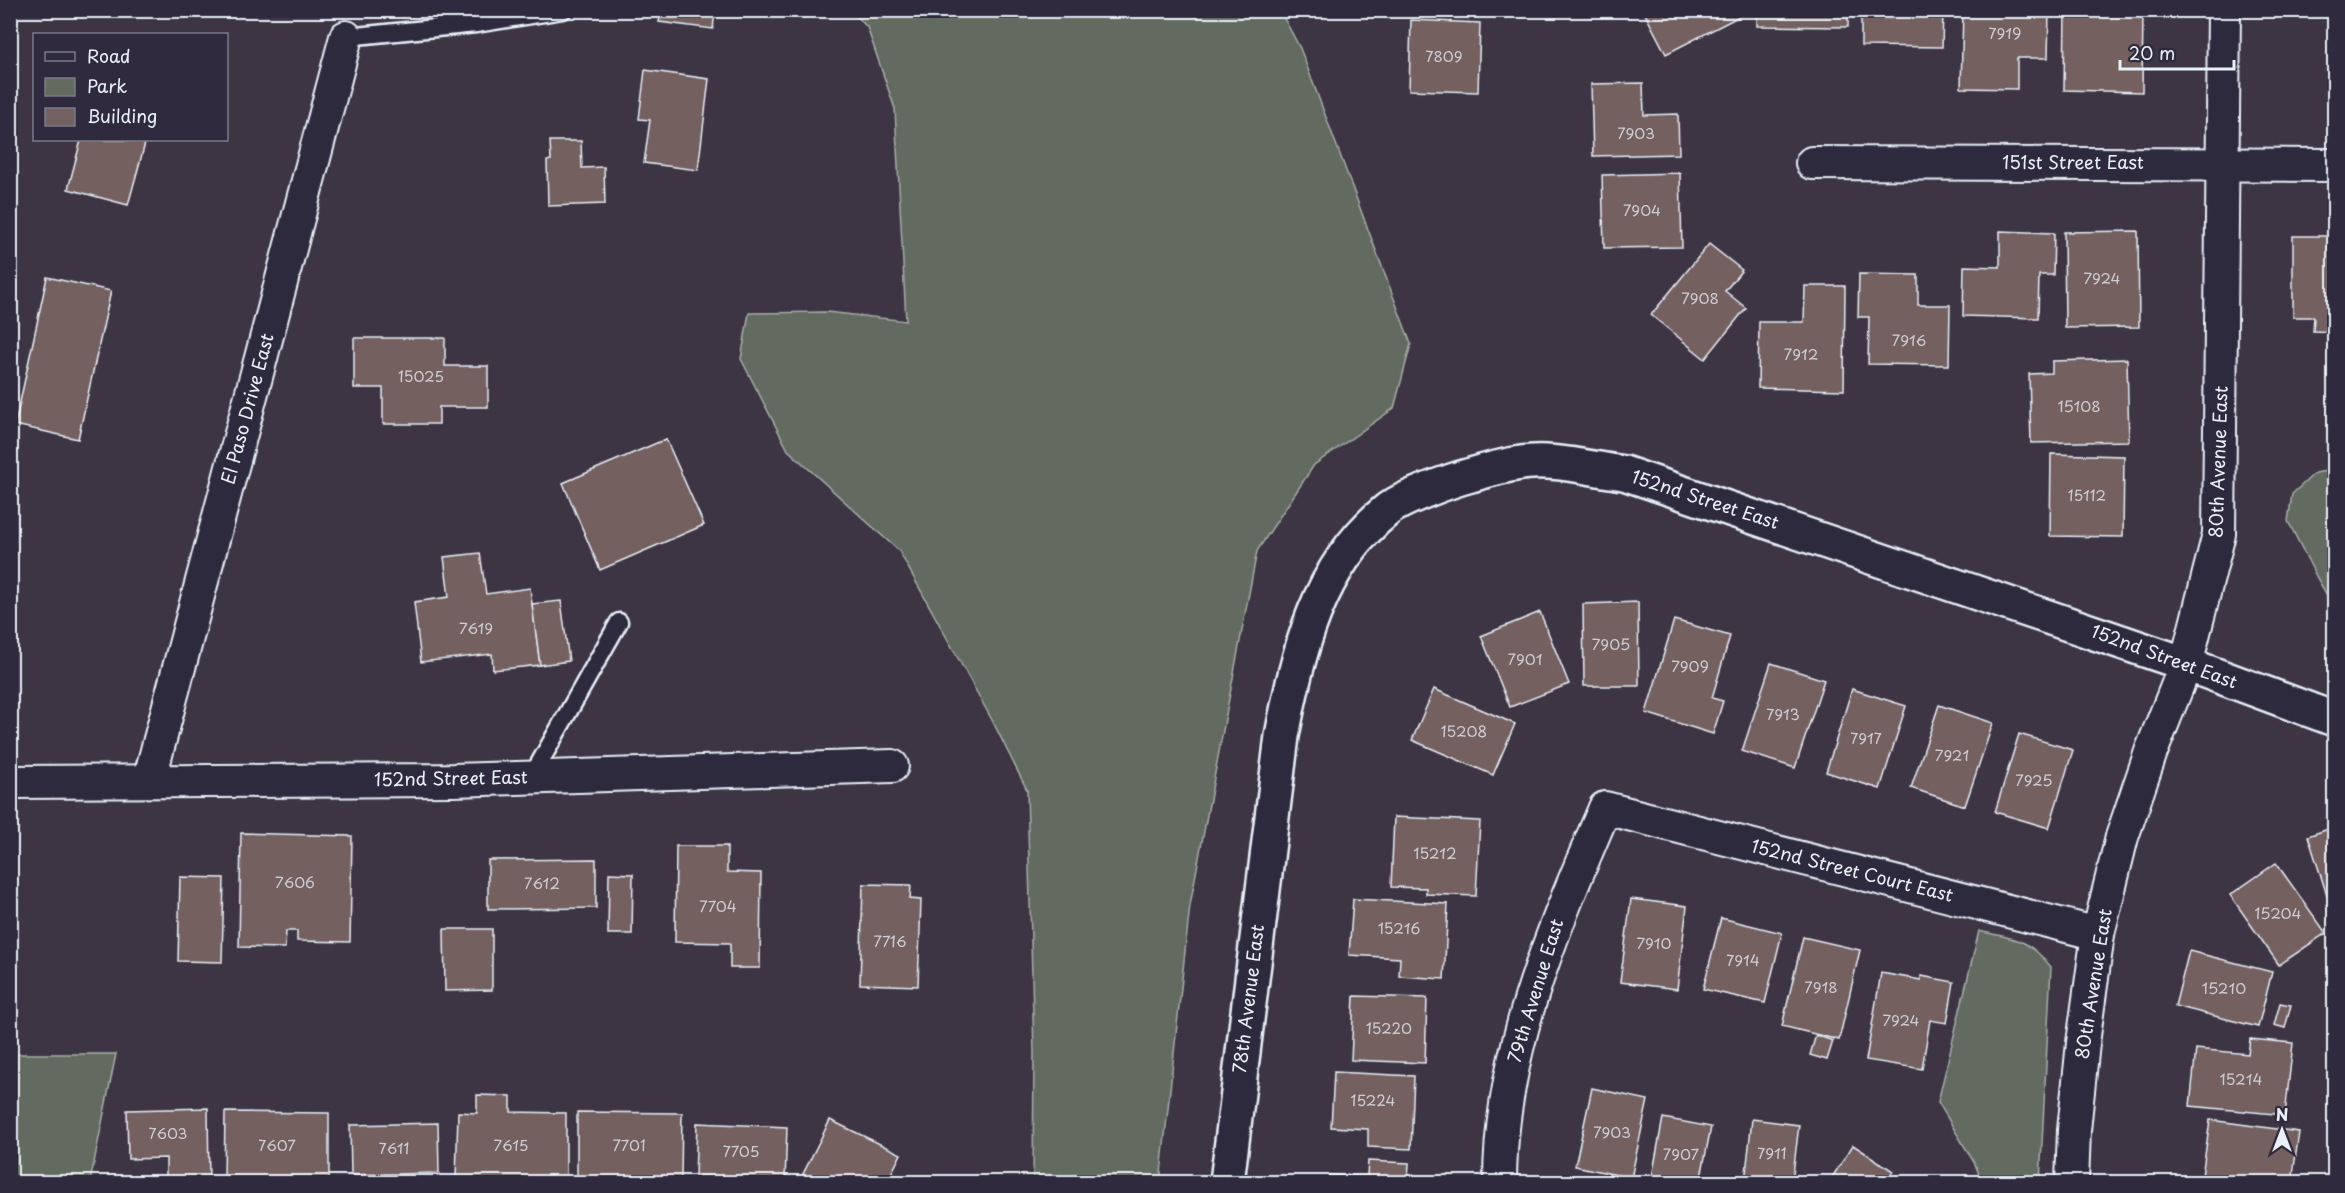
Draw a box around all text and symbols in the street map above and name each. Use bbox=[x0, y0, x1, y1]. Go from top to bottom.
house number: 7919 bbox=[1989, 21, 2021, 44]
legend bbox=[33, 33, 228, 141]
scale bar bbox=[2120, 33, 2234, 71]
text: 20 m bbox=[2129, 39, 2175, 66]
text: Road bbox=[87, 42, 131, 69]
house number: 7809 bbox=[1425, 44, 1463, 67]
text: Park bbox=[87, 72, 127, 99]
text: Building bbox=[87, 102, 157, 129]
house number: 7903 bbox=[1617, 121, 1655, 144]
street label: 151st Street East bbox=[2002, 148, 2144, 175]
house number: 7904 bbox=[1623, 198, 1661, 221]
house number: 7924 bbox=[2083, 266, 2121, 289]
house number: 7908 bbox=[1681, 286, 1719, 309]
house number: 7916 bbox=[1892, 328, 1926, 351]
street label: El Paso Drive East bbox=[213, 330, 280, 487]
house number: 7912 bbox=[1784, 342, 1818, 365]
house number: 15025 bbox=[398, 364, 444, 387]
street label: 80th Avenue East bbox=[2201, 385, 2234, 538]
house number: 15108 bbox=[2057, 394, 2101, 417]
street label: 152nd Street East bbox=[1628, 462, 1783, 535]
house number: 15112 bbox=[2068, 483, 2106, 506]
house number: 7619 bbox=[459, 616, 493, 639]
street label: 152nd Street East bbox=[2088, 617, 2241, 695]
house number: 7905 bbox=[1592, 632, 1630, 655]
house number: 7901 bbox=[1508, 647, 1542, 670]
house number: 7909 bbox=[1671, 654, 1709, 677]
house number: 7913 bbox=[1766, 702, 1800, 725]
house number: 15208 bbox=[1441, 719, 1487, 742]
house number: 7917 bbox=[1850, 726, 1882, 749]
house number: 7921 bbox=[1935, 743, 1969, 766]
street label: 152nd Street East bbox=[374, 763, 528, 792]
house number: 7925 bbox=[2015, 768, 2053, 791]
street label: 152nd Street Court East bbox=[1749, 831, 1956, 908]
house number: 15212 bbox=[1413, 841, 1457, 864]
house number: 7606 bbox=[275, 870, 315, 893]
house number: 7612 bbox=[524, 871, 560, 894]
house number: 7704 bbox=[699, 894, 737, 917]
house number: 15204 bbox=[2255, 901, 2302, 924]
street label: 80th Avenue East bbox=[2067, 907, 2118, 1061]
street label: 79th Avenue East bbox=[1500, 915, 1569, 1066]
house number: 15216 bbox=[1378, 916, 1420, 939]
street label: 78th Avenue East bbox=[1225, 923, 1270, 1075]
house number: 7716 bbox=[874, 929, 906, 952]
house number: 7910 bbox=[1636, 931, 1672, 954]
house number: 7914 bbox=[1726, 948, 1760, 971]
house number: 7918 bbox=[1804, 975, 1838, 998]
house number: 15210 bbox=[2202, 976, 2246, 999]
house number: 7924 bbox=[1882, 1008, 1920, 1031]
house number: 15220 bbox=[1366, 1016, 1412, 1039]
house number: 15214 bbox=[2220, 1067, 2262, 1090]
house number: 15224 bbox=[1351, 1088, 1395, 1111]
north arrow bbox=[2252, 1100, 2312, 1160]
text: N bbox=[2276, 1102, 2288, 1126]
house number: 7903 bbox=[1593, 1120, 1631, 1143]
house number: 7603 bbox=[148, 1121, 188, 1144]
house number: 7607 bbox=[258, 1133, 296, 1156]
house number: 7615 bbox=[493, 1133, 529, 1156]
house number: 7701 bbox=[612, 1133, 646, 1156]
house number: 7611 bbox=[379, 1136, 409, 1159]
house number: 7705 bbox=[723, 1139, 759, 1162]
house number: 7911 bbox=[1757, 1141, 1787, 1164]
house number: 7907 bbox=[1663, 1142, 1700, 1165]

